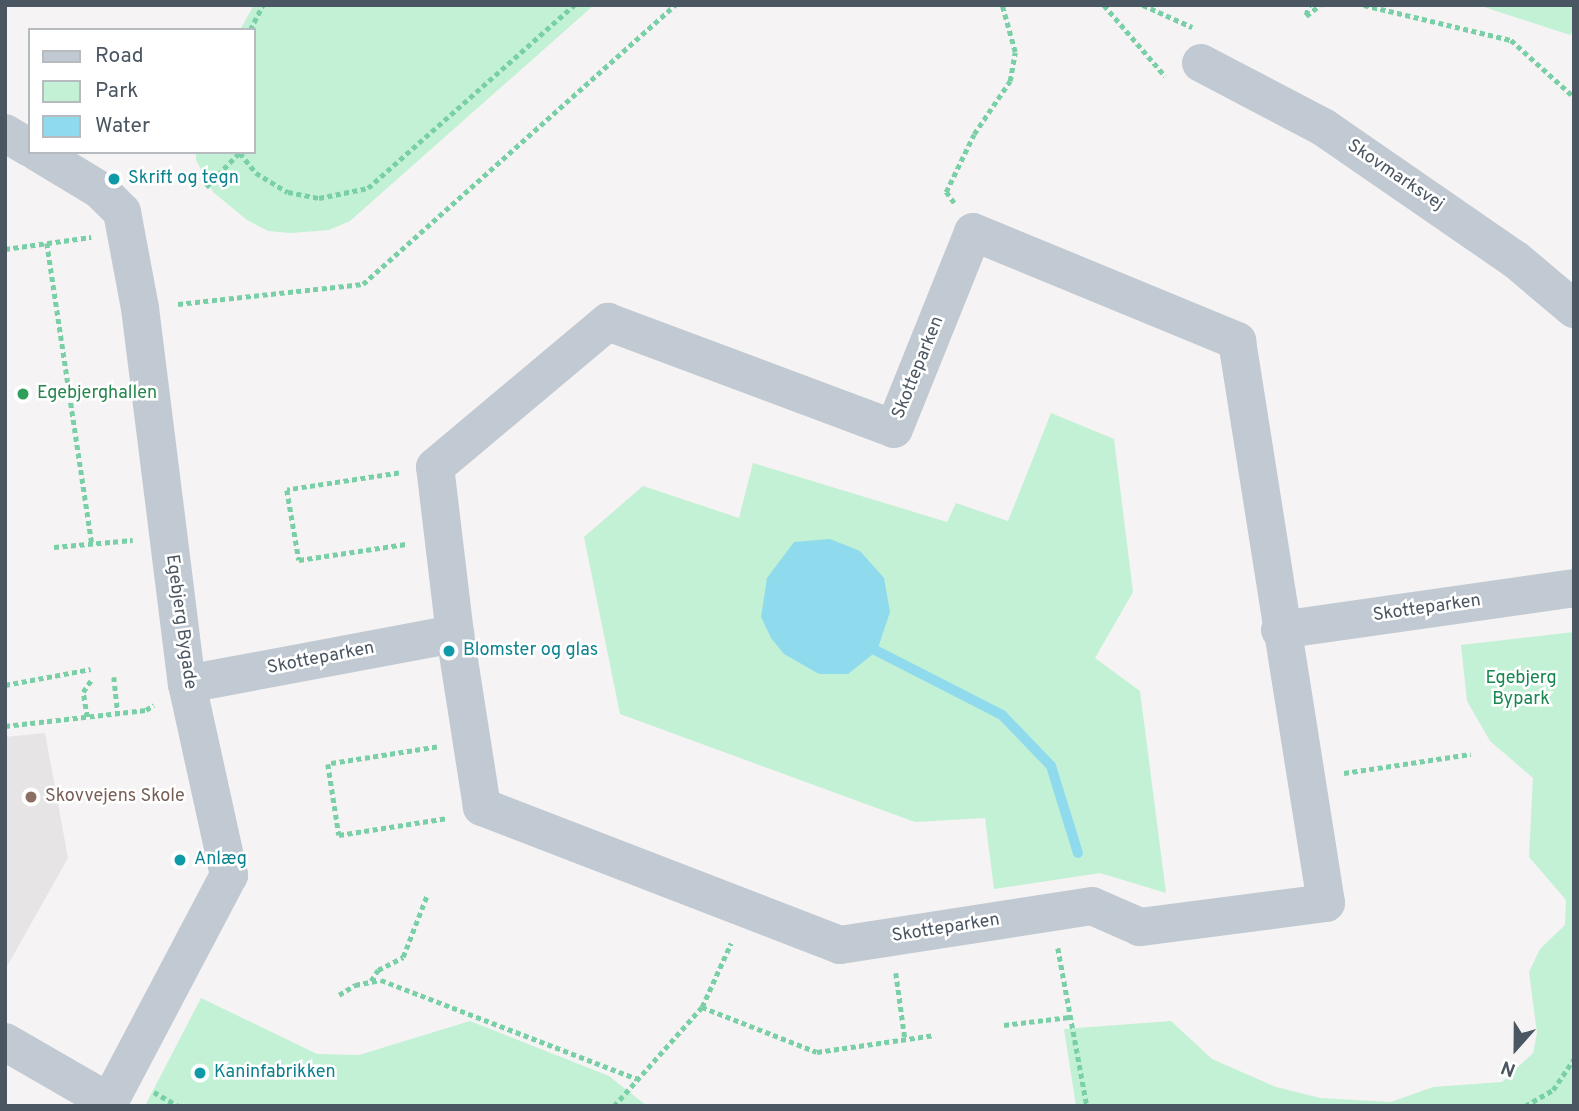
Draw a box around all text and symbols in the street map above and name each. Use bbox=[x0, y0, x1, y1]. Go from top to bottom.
legend bbox=[28, 28, 256, 154]
text: Road bbox=[95, 43, 144, 70]
text: Park bbox=[95, 78, 138, 105]
text: Water bbox=[95, 113, 150, 140]
street label: Skovmarksvej bbox=[1343, 136, 1447, 216]
place label: Skrift og tegn bbox=[128, 168, 239, 190]
marker: Skrift og tegn bbox=[106, 171, 122, 187]
street label: Skotteparken bbox=[889, 314, 949, 422]
place label: Egebjerghallen bbox=[37, 383, 157, 405]
marker: Egebjerghallen bbox=[15, 386, 31, 402]
street label: Egebjerg Bygade bbox=[160, 553, 200, 691]
street label: Skotteparken bbox=[1372, 591, 1482, 627]
street label: Skotteparken bbox=[266, 638, 376, 680]
place label: Blomster og glas bbox=[463, 640, 598, 662]
marker: Blomster og glas bbox=[441, 643, 457, 659]
park label: Egebjerg Bypark bbox=[1485, 669, 1557, 712]
place label: Skovvejens Skole bbox=[45, 786, 185, 808]
marker: Skovvejens Skole bbox=[23, 789, 39, 805]
place label: Anlæg bbox=[194, 849, 247, 871]
marker: Anlæg bbox=[172, 852, 188, 868]
street label: Skotteparken bbox=[891, 910, 1001, 948]
north arrow bbox=[1481, 1013, 1551, 1083]
text: N bbox=[1498, 1054, 1519, 1081]
place label: Kaninfabrikken bbox=[214, 1062, 336, 1084]
marker: Kaninfabrikken bbox=[192, 1065, 208, 1081]

